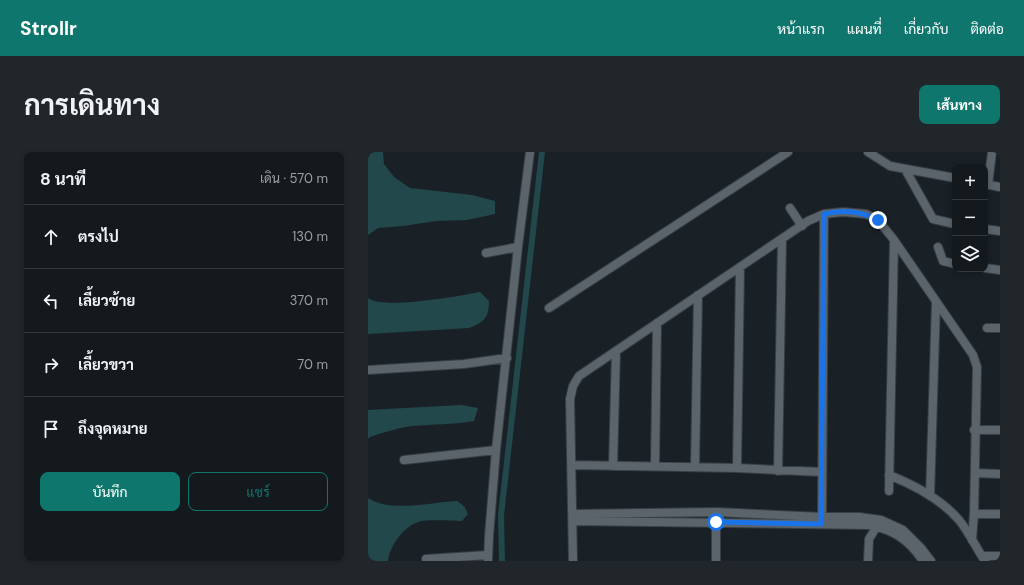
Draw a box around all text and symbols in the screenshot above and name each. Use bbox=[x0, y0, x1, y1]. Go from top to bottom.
text: Strollr bbox=[20, 16, 77, 41]
text: หน้าแรก bbox=[777, 20, 825, 38]
text: แผนที่ bbox=[847, 20, 882, 38]
text: เกี่ยวกับ bbox=[904, 20, 948, 38]
text: ติดต่อ bbox=[970, 20, 1004, 38]
button: เส้นทาง bbox=[919, 85, 1000, 124]
text: การเดินทาง bbox=[24, 87, 160, 124]
map controls bbox=[952, 164, 988, 272]
button: + bbox=[952, 164, 988, 200]
text: 8 นาที bbox=[40, 168, 86, 190]
text: เดิน · 570 m bbox=[260, 170, 328, 187]
button: − bbox=[952, 200, 988, 236]
route end bbox=[869, 211, 887, 229]
icon: ahead bbox=[40, 226, 62, 248]
text: ตรงไป bbox=[78, 227, 119, 247]
text: 130 m bbox=[292, 228, 328, 245]
button: layers bbox=[952, 236, 988, 272]
icon: left bbox=[40, 290, 62, 312]
text: เลี้ยวซ้าย bbox=[78, 291, 135, 311]
text: 370 m bbox=[290, 292, 328, 309]
icon: right bbox=[40, 354, 62, 376]
text: เลี้ยวขวา bbox=[78, 355, 134, 375]
text: 70 m bbox=[297, 356, 328, 373]
icon: arrive bbox=[40, 418, 62, 440]
text: ถึงจุดหมาย bbox=[78, 419, 148, 439]
button: บันทึก bbox=[40, 472, 180, 511]
button: แชร์ bbox=[188, 472, 328, 511]
route start bbox=[707, 513, 725, 531]

